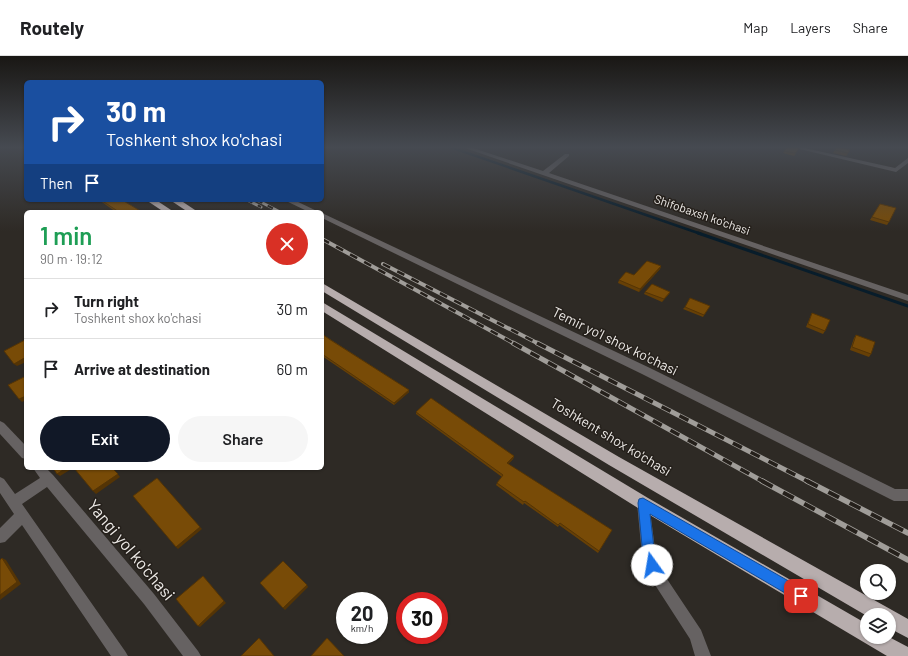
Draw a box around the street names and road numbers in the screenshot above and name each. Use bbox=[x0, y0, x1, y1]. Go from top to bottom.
street label: Shifobaxsh ko'chasi bbox=[652, 191, 752, 237]
street label: Temir yo'l shox ko'chasi bbox=[550, 303, 681, 378]
street label: Toshkent shox ko'chasi bbox=[548, 394, 674, 479]
street label: Yangi yol ko'chasi bbox=[84, 495, 180, 604]

